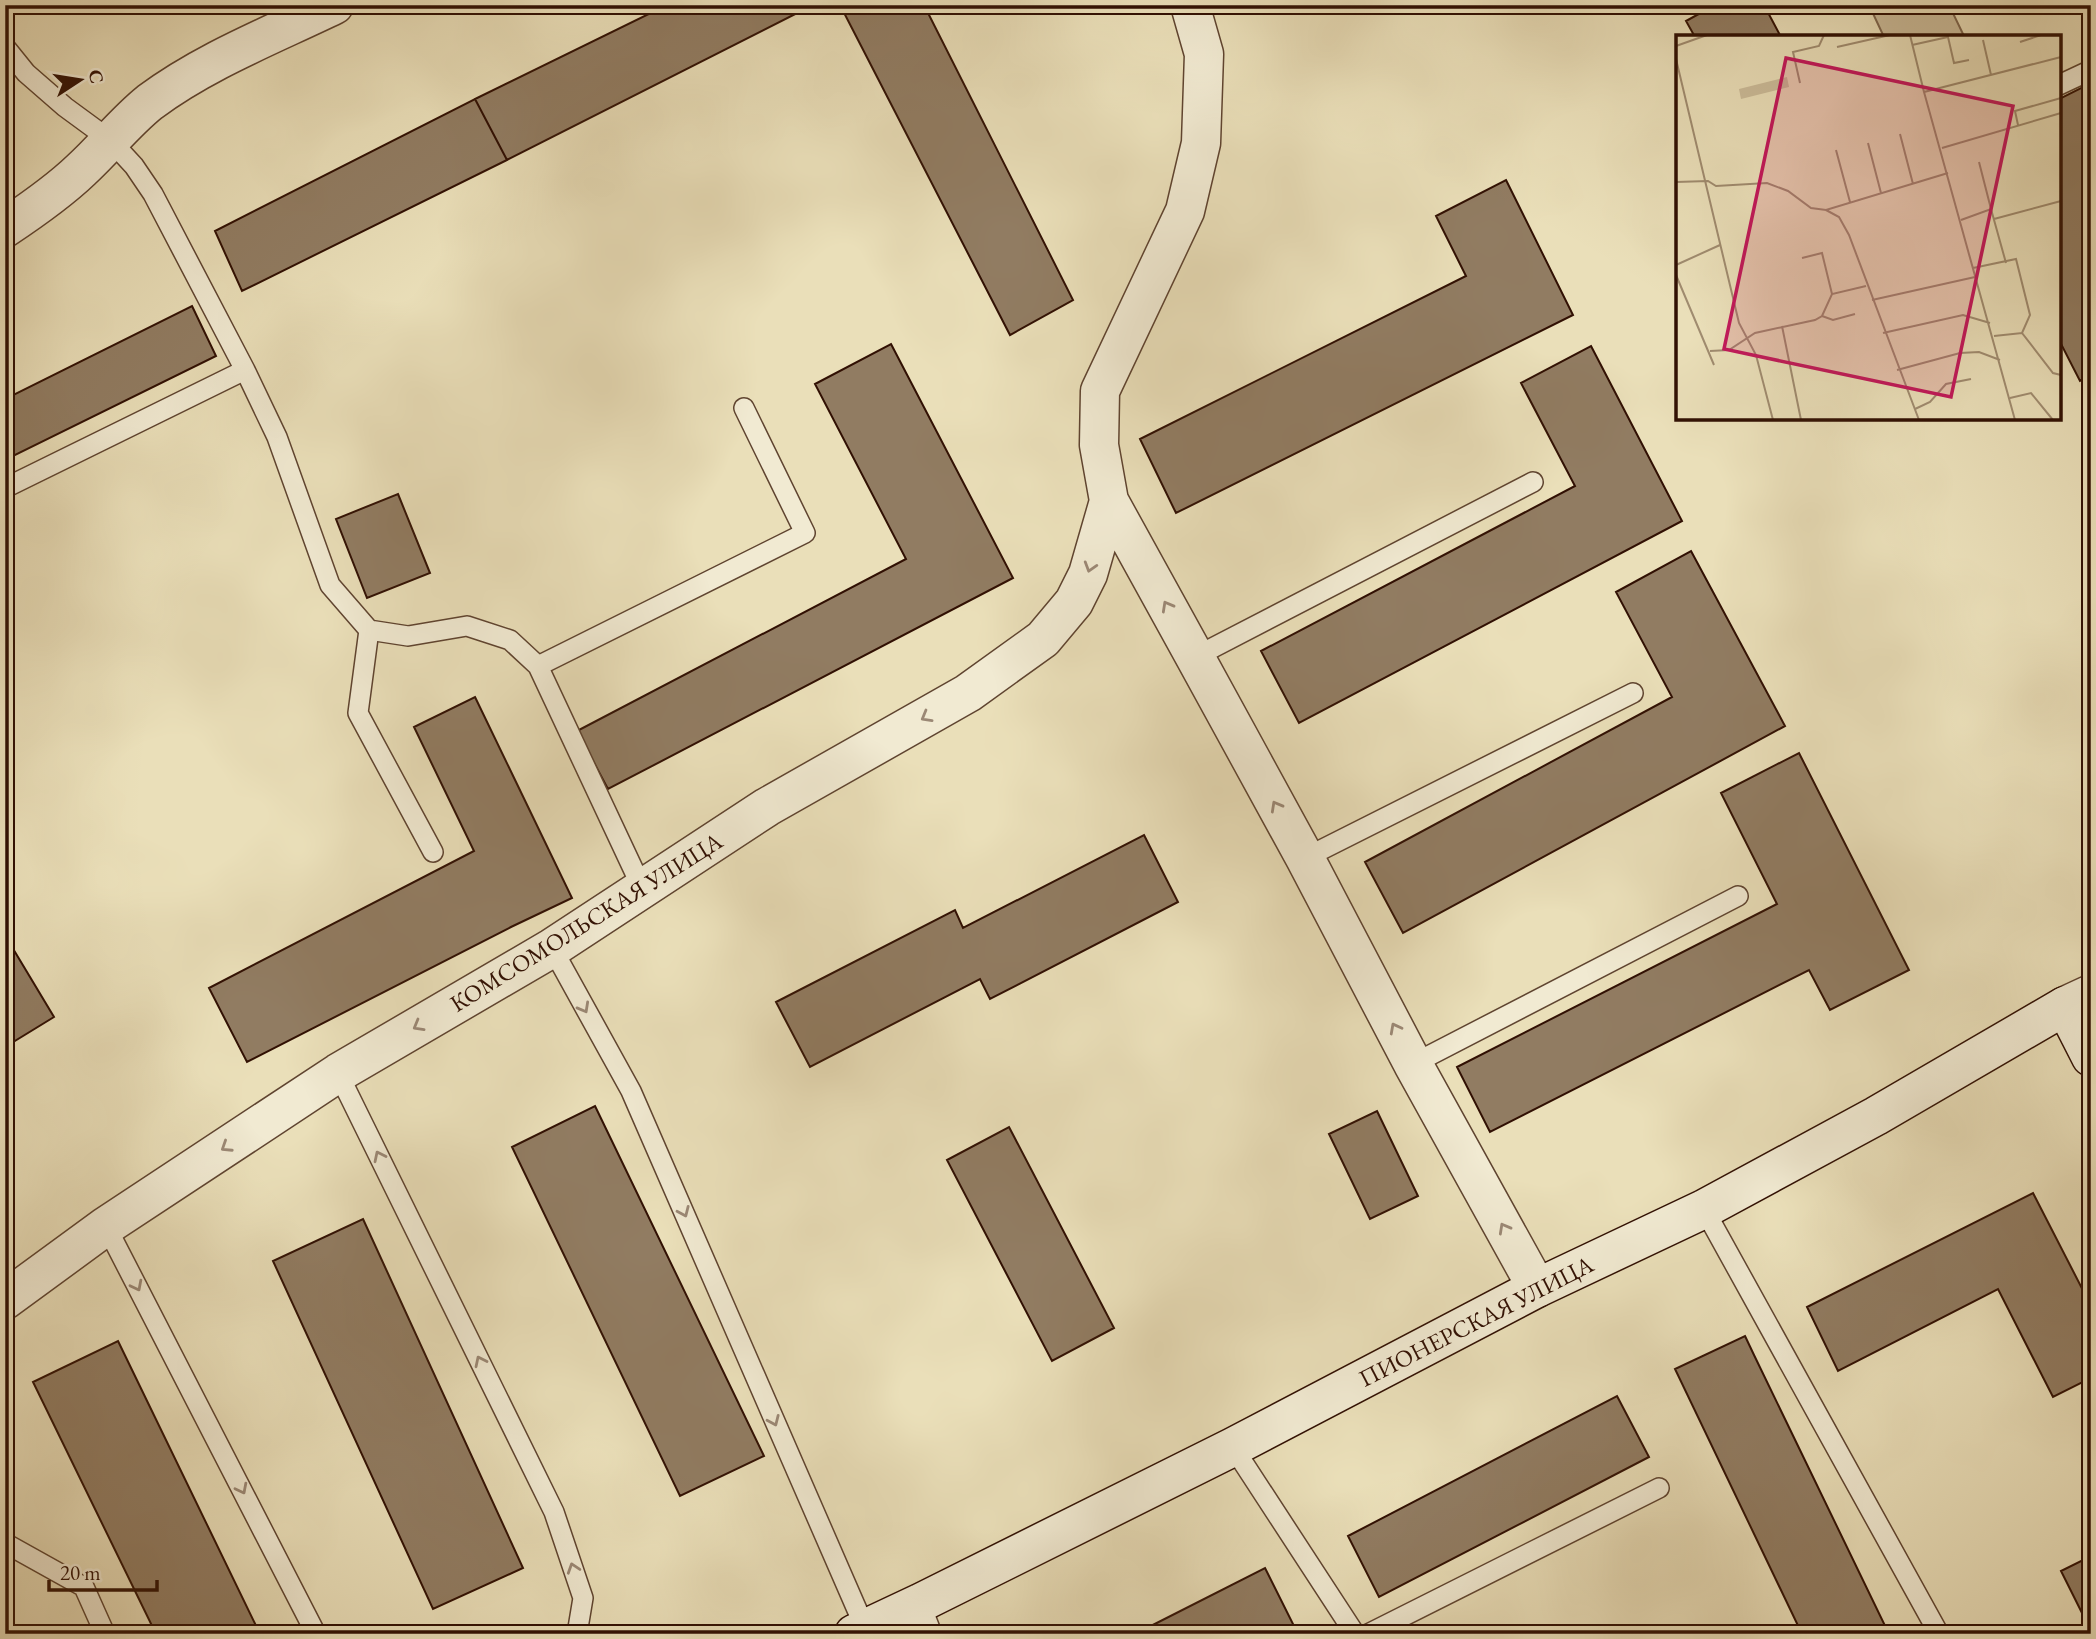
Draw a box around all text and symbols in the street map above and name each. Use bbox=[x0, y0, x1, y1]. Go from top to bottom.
inset map bbox=[1676, 35, 2061, 420]
north arrow bbox=[46, 46, 116, 116]
text: С bbox=[83, 67, 110, 86]
one-way arrow bbox=[1083, 560, 1098, 572]
one-way arrow bbox=[1162, 601, 1175, 613]
one-way arrow bbox=[921, 709, 934, 722]
one-way arrow bbox=[1271, 800, 1284, 813]
street label: КОМСОМОЛЬСКАЯ УЛИЦА bbox=[444, 825, 728, 1019]
one-way arrow bbox=[576, 1000, 590, 1013]
one-way arrow bbox=[413, 1018, 425, 1031]
one-way arrow bbox=[1389, 1023, 1403, 1035]
one-way arrow bbox=[220, 1139, 233, 1152]
one-way arrow bbox=[374, 1151, 388, 1163]
one-way arrow bbox=[675, 1205, 689, 1217]
one-way arrow bbox=[1499, 1222, 1512, 1235]
street label: ПИОНЕРСКАЯ УЛИЦА bbox=[1353, 1248, 1599, 1394]
one-way arrow bbox=[129, 1279, 143, 1292]
one-way arrow bbox=[474, 1355, 488, 1368]
one-way arrow bbox=[766, 1413, 780, 1426]
one-way arrow bbox=[233, 1481, 247, 1494]
scale bar bbox=[49, 1548, 158, 1592]
text: 20 m bbox=[60, 1559, 101, 1586]
one-way arrow bbox=[567, 1562, 581, 1574]

